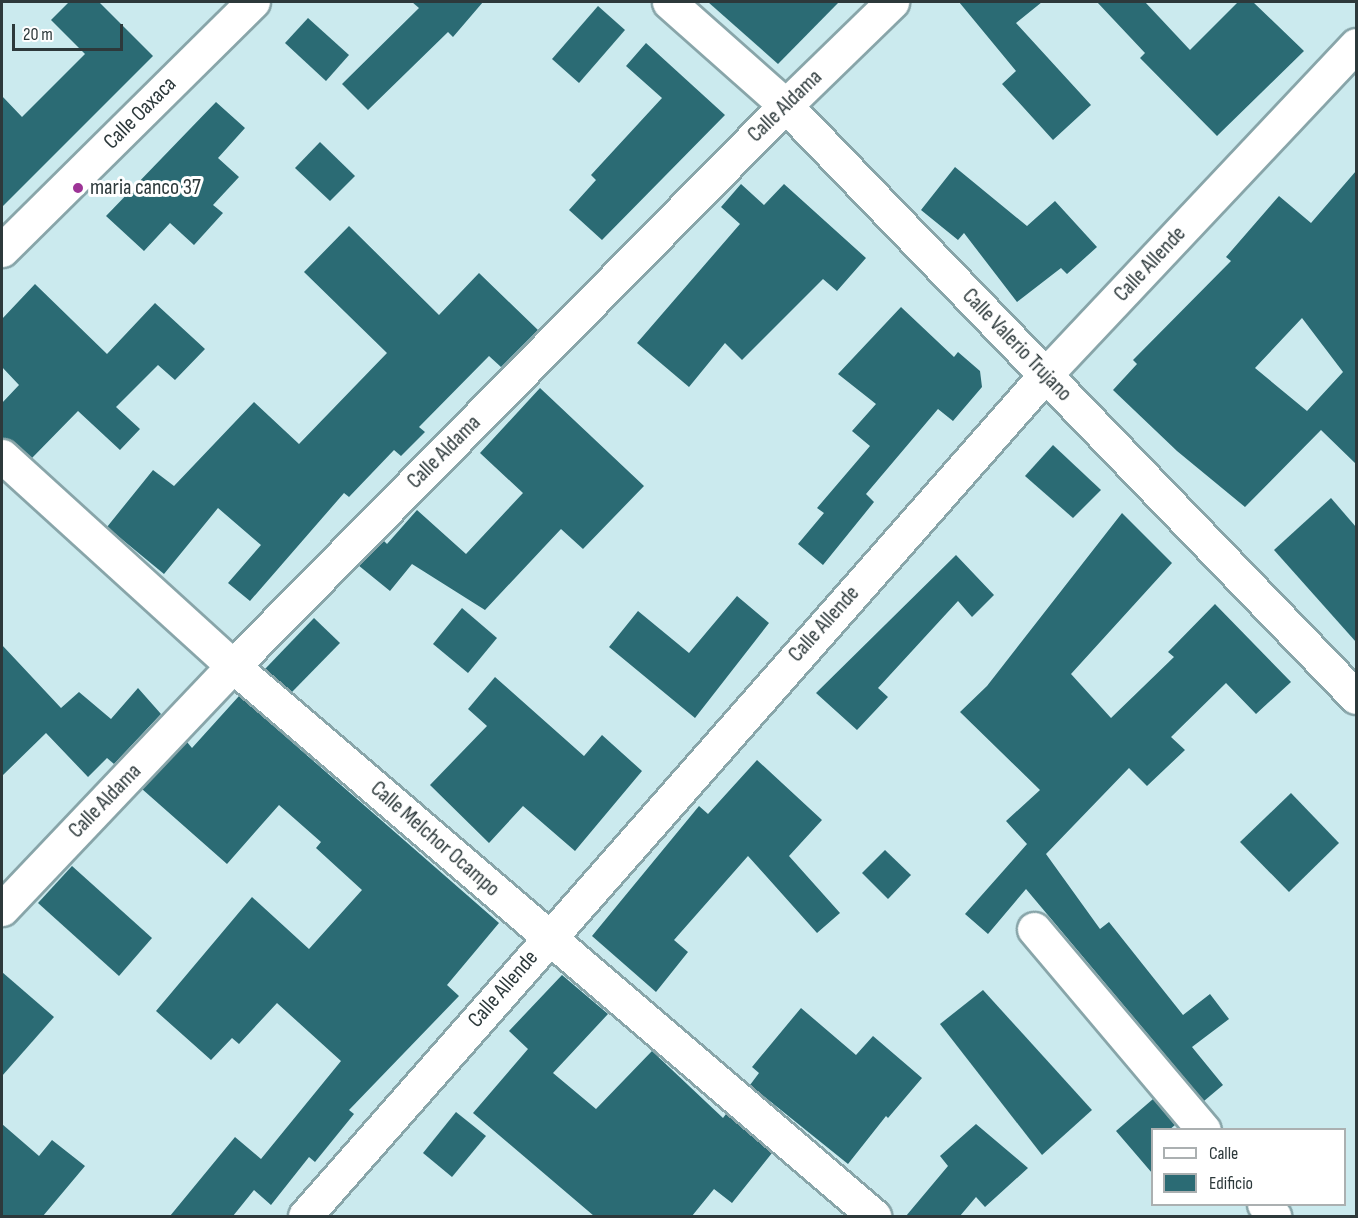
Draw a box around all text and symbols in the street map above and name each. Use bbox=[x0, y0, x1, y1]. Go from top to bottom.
scale bar bbox=[15, 12, 126, 50]
text: 20 m bbox=[23, 24, 53, 45]
street label: Calle Aldama bbox=[742, 64, 828, 148]
street label: Calle Oaxaca bbox=[98, 71, 182, 155]
place label: maria canco 37 bbox=[90, 175, 201, 201]
marker: maria canco 37 bbox=[71, 181, 85, 195]
street label: Calle Allende bbox=[1108, 221, 1192, 307]
street label: Calle Valerio Trujano bbox=[957, 283, 1077, 407]
street label: Calle Aldama bbox=[402, 410, 486, 494]
street label: Calle Allende bbox=[783, 580, 865, 668]
street label: Calle Aldama bbox=[63, 758, 147, 844]
street label: Calle Melchor Ocampo bbox=[365, 776, 505, 902]
street label: Calle Allende bbox=[462, 945, 544, 1033]
legend bbox=[1151, 1128, 1346, 1206]
text: Calle bbox=[1209, 1143, 1238, 1164]
text: Edificio bbox=[1209, 1173, 1253, 1194]

